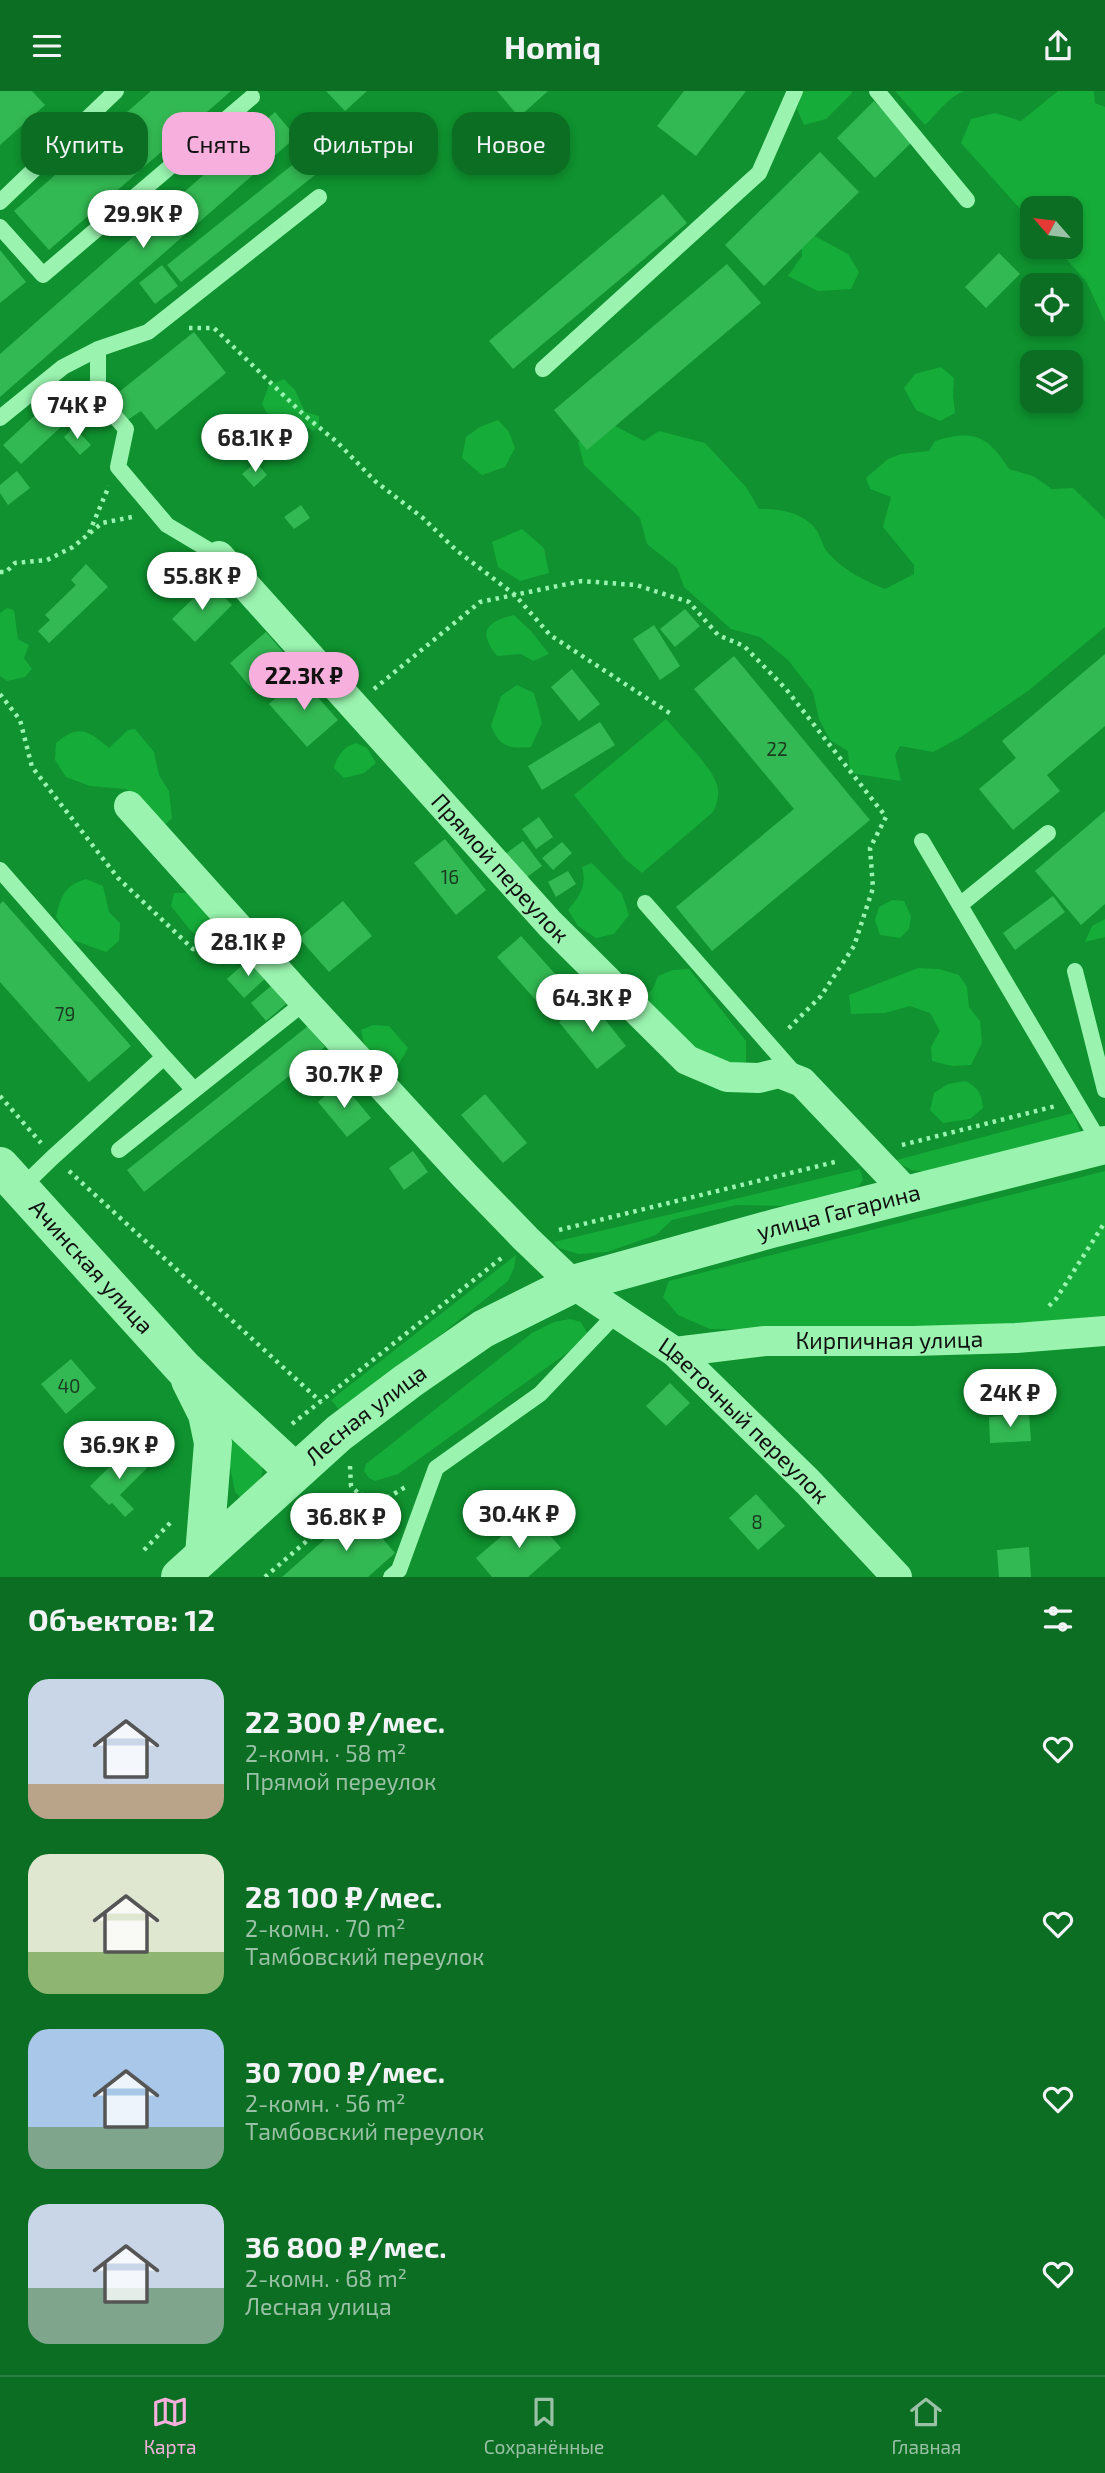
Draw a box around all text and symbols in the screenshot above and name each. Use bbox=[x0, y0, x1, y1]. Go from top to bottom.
icon: menu bbox=[28, 27, 66, 65]
text: Homiq bbox=[504, 27, 601, 65]
icon: share bbox=[1039, 27, 1077, 65]
chip: Купить bbox=[21, 112, 148, 175]
chip: Снять bbox=[162, 112, 275, 175]
chip: Фильтры bbox=[289, 112, 438, 175]
chip: Новое bbox=[452, 112, 570, 175]
pin: 29.9K ₽ bbox=[78, 191, 208, 250]
north arrow bbox=[1020, 196, 1083, 259]
map controls bbox=[1020, 196, 1083, 413]
text: 29.9K ₽ bbox=[103, 199, 183, 227]
button: locate bbox=[1020, 273, 1083, 336]
button: layers bbox=[1020, 350, 1083, 413]
pin: 74K ₽ bbox=[28, 381, 126, 441]
text: 74K ₽ bbox=[47, 390, 107, 418]
pin: 68.1K ₽ bbox=[190, 415, 320, 474]
text: 68.1K ₽ bbox=[217, 423, 293, 451]
pin: 55.8K ₽ bbox=[137, 553, 267, 612]
text: 55.8K ₽ bbox=[163, 561, 241, 589]
pin: 22.3K ₽ bbox=[239, 653, 369, 712]
text: 22.3K ₽ bbox=[265, 661, 343, 689]
house number: 22 bbox=[766, 737, 788, 760]
street label: Прямой переулок bbox=[426, 787, 575, 948]
house number: 16 bbox=[441, 865, 459, 888]
pin: 28.1K ₽ bbox=[183, 919, 313, 978]
text: 28.1K ₽ bbox=[210, 927, 286, 955]
pin: 64.3K ₽ bbox=[527, 975, 657, 1034]
text: 64.3K ₽ bbox=[552, 983, 632, 1011]
house number: 79 bbox=[55, 1002, 75, 1025]
pin: 30.7K ₽ bbox=[279, 1051, 409, 1110]
text: 30.7K ₽ bbox=[305, 1059, 383, 1087]
street label: улица Гагарина bbox=[753, 1177, 923, 1246]
street label: Ачинская улица bbox=[24, 1193, 160, 1339]
street label: Кирпичная улица bbox=[795, 1324, 984, 1355]
street label: Цветочный переулок bbox=[654, 1330, 836, 1509]
street label: Лесная улица bbox=[299, 1358, 431, 1470]
pin: 24K ₽ bbox=[961, 1369, 1059, 1429]
house number: 40 bbox=[57, 1374, 81, 1397]
text: 24K ₽ bbox=[980, 1378, 1040, 1406]
pin: 36.9K ₽ bbox=[54, 1421, 184, 1481]
text: 36.9K ₽ bbox=[80, 1430, 158, 1458]
pin: 30.4K ₽ bbox=[454, 1491, 584, 1550]
pin: 36.8K ₽ bbox=[281, 1493, 411, 1553]
text: 30.4K ₽ bbox=[479, 1499, 559, 1527]
text: 36.8K ₽ bbox=[306, 1502, 386, 1530]
house number: 8 bbox=[751, 1510, 763, 1533]
icon: filters bbox=[1039, 1600, 1077, 1638]
text: Объектов: 12 bbox=[28, 1601, 215, 1637]
text: 22 300 ₽/мес. bbox=[245, 1703, 445, 1739]
icon: home bbox=[84, 1707, 168, 1791]
icon: heart bbox=[1039, 1730, 1077, 1768]
text: 2-комн. · 58 m² bbox=[245, 1739, 406, 1767]
text: Прямой переулок bbox=[245, 1767, 436, 1795]
text: 28 100 ₽/мес. bbox=[245, 1878, 442, 1914]
icon: home bbox=[84, 1882, 168, 1966]
icon: heart bbox=[1039, 1905, 1077, 1943]
text: 2-комн. · 70 m² bbox=[245, 1914, 406, 1942]
text: Тамбовский переулок bbox=[245, 1942, 484, 1970]
text: 30 700 ₽/мес. bbox=[245, 2053, 445, 2089]
icon: home bbox=[84, 2057, 168, 2141]
icon: heart bbox=[1039, 2080, 1077, 2118]
text: 2-комн. · 56 m² bbox=[245, 2089, 405, 2117]
text: Тамбовский переулок bbox=[245, 2117, 484, 2145]
text: 36 800 ₽/мес. bbox=[245, 2228, 447, 2264]
icon: home bbox=[84, 2232, 168, 2316]
icon: heart bbox=[1039, 2255, 1077, 2293]
text: 2-комн. · 68 m² bbox=[245, 2264, 407, 2292]
text: Лесная улица bbox=[245, 2292, 392, 2320]
tab: Карта bbox=[144, 2393, 196, 2458]
tab: Сохранённые bbox=[484, 2393, 604, 2458]
tab: Главная bbox=[892, 2393, 961, 2458]

